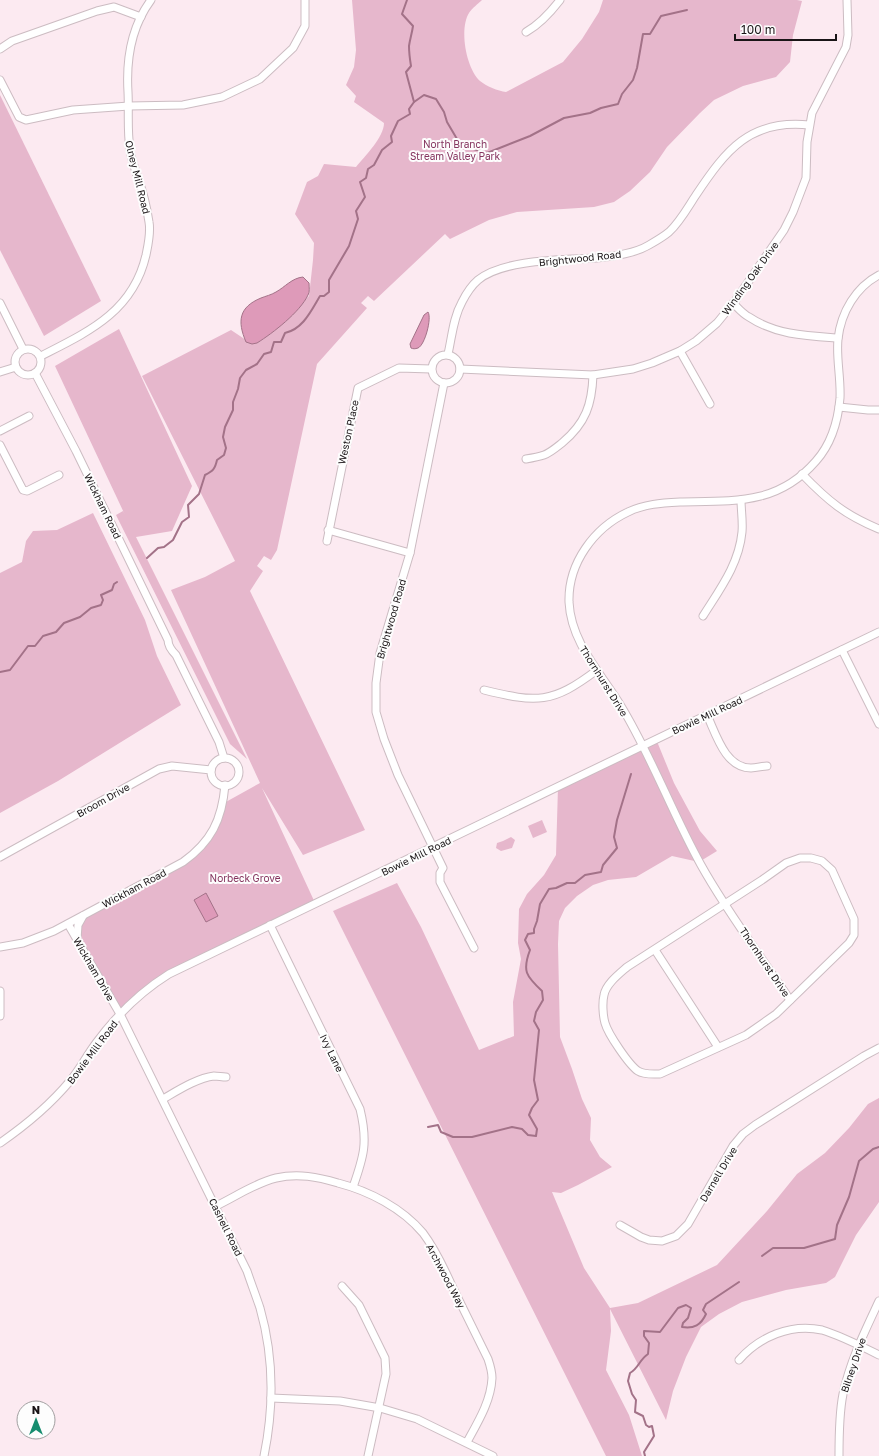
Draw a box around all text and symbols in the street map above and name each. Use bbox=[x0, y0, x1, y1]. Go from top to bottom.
scale bar bbox=[735, 16, 836, 42]
text: 100 m bbox=[741, 22, 775, 37]
park label: North Branch Stream Valley Park bbox=[410, 138, 500, 162]
street label: Olney Mill Road bbox=[123, 139, 153, 215]
street label: Winding Oak Drive bbox=[719, 239, 781, 317]
street label: Brightwood Road bbox=[538, 248, 622, 268]
street label: Weston Place bbox=[335, 398, 361, 465]
street label: Wickham Road bbox=[82, 471, 124, 541]
street label: Brightwood Road bbox=[374, 578, 408, 660]
street label: Thornhurst Drive bbox=[577, 643, 631, 719]
street label: Bowie Mill Road bbox=[670, 693, 744, 737]
street label: Broom Drive bbox=[74, 780, 132, 819]
street label: Bowie Mill Road bbox=[379, 834, 453, 878]
street label: Wickham Road bbox=[100, 866, 168, 910]
park label: Norbeck Grove bbox=[210, 872, 281, 884]
street label: Thornhurst Drive bbox=[737, 925, 793, 999]
street label: Wickham Drive bbox=[71, 935, 117, 1003]
street label: Bowie Mill Road bbox=[64, 1018, 120, 1086]
street label: Ivy Lane bbox=[318, 1032, 346, 1074]
street label: Darnell Drive bbox=[697, 1144, 739, 1204]
street label: Cashell Road bbox=[207, 1196, 245, 1258]
street label: Archwood Way bbox=[424, 1242, 468, 1310]
street label: Bilney Drive bbox=[838, 1336, 868, 1394]
north arrow bbox=[16, 1400, 56, 1440]
text: N bbox=[32, 1403, 40, 1416]

